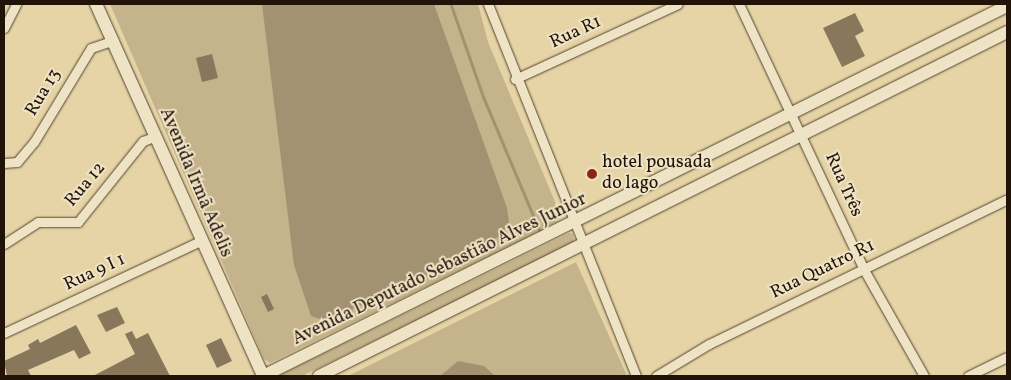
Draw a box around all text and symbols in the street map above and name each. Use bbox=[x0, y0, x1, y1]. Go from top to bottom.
street label: Rua R1 bbox=[547, 12, 605, 54]
street label: Rua 13 bbox=[22, 65, 66, 121]
street label: Avenida Irmã Adelis bbox=[154, 105, 236, 261]
street label: Rua Três bbox=[819, 149, 867, 221]
place label: hotel pousada do lago bbox=[602, 153, 712, 195]
street label: Rua 12 bbox=[61, 158, 111, 212]
marker: hotel pousada do lago bbox=[586, 168, 598, 180]
street label: Avenida Deputado Sebastião Alves Junior bbox=[289, 189, 591, 351]
street label: Rua Quatro R1 bbox=[767, 235, 879, 305]
street label: Rua 9 I 1 bbox=[61, 249, 129, 297]

